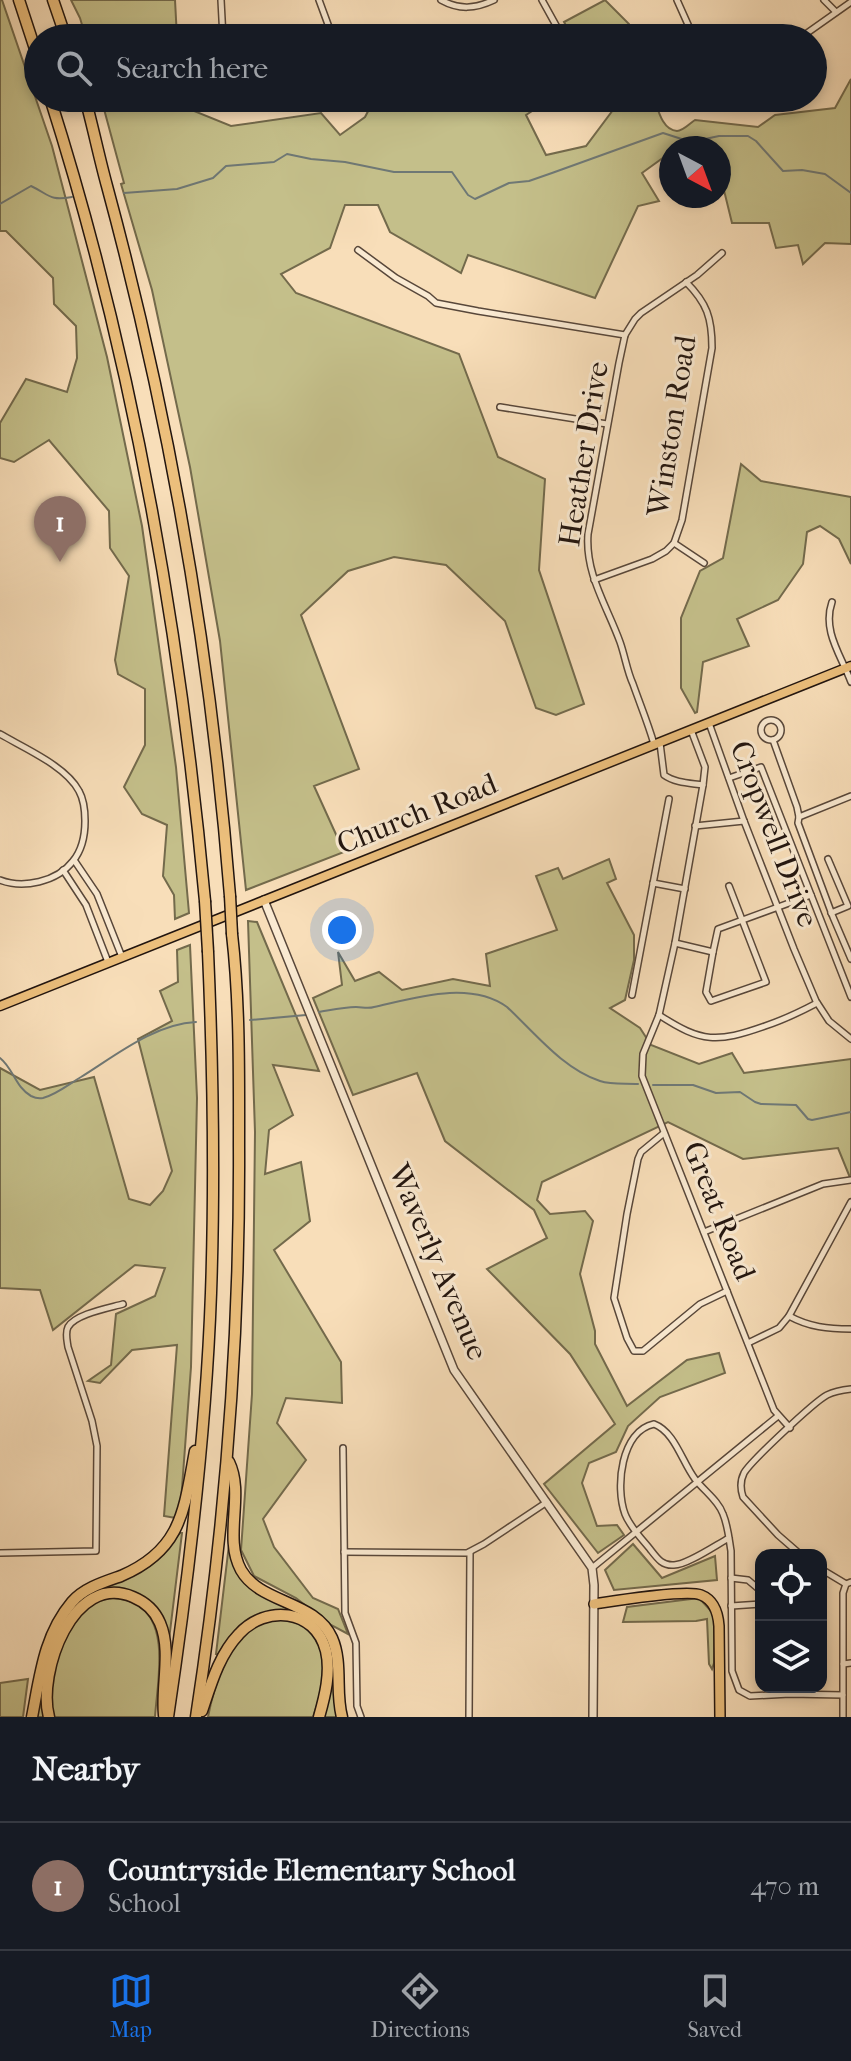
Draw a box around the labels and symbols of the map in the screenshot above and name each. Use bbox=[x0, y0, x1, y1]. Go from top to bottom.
north arrow bbox=[659, 136, 731, 208]
street label: Winston Road bbox=[640, 332, 704, 520]
street label: Heather Drive bbox=[552, 359, 616, 549]
pin: 1 bbox=[34, 496, 86, 562]
street label: Cropwell Drive bbox=[722, 736, 826, 932]
street label: Church Road bbox=[332, 766, 503, 862]
your location bbox=[322, 910, 362, 950]
street label: Great Road bbox=[675, 1137, 763, 1286]
street label: Waverly Avenue bbox=[381, 1158, 495, 1365]

